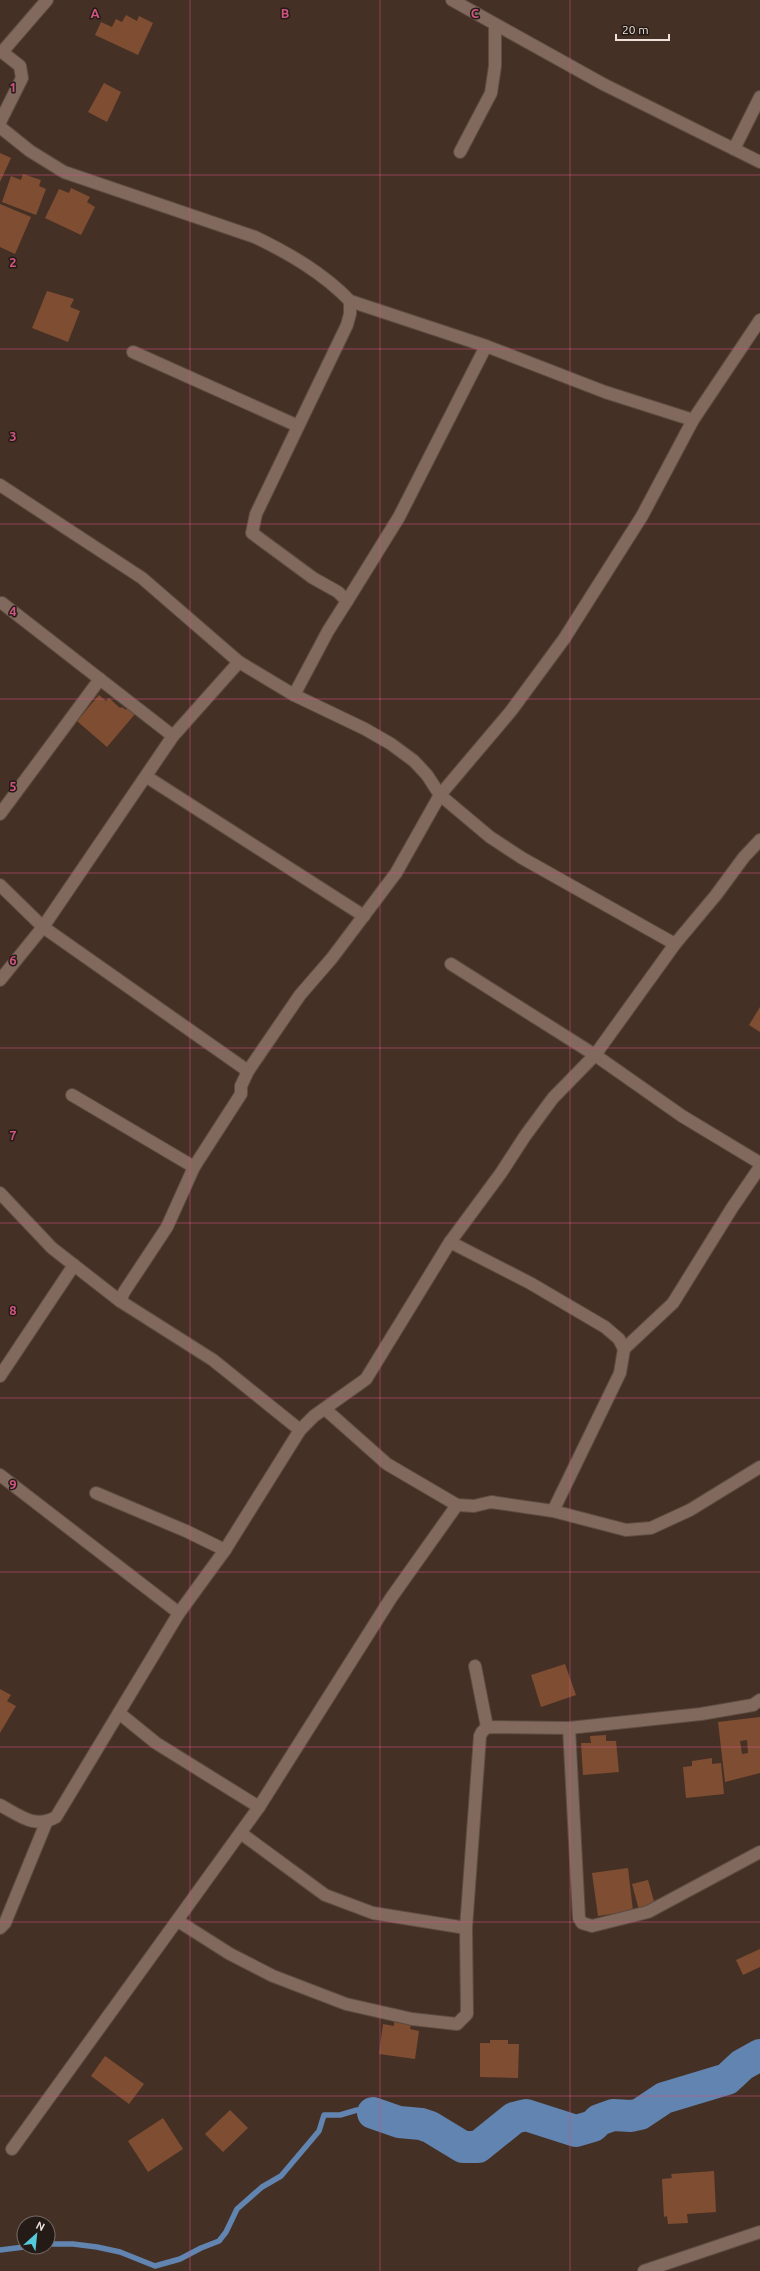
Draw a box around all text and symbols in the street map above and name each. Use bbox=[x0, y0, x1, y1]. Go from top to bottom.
text: A bbox=[90, 6, 100, 20]
text: B bbox=[281, 6, 290, 20]
text: C bbox=[471, 6, 480, 20]
scale bar bbox=[616, 16, 669, 42]
text: 20 m bbox=[622, 23, 649, 36]
text: 1 bbox=[9, 80, 17, 94]
text: 2 bbox=[9, 255, 17, 269]
text: 3 bbox=[9, 429, 17, 443]
text: 4 bbox=[9, 604, 17, 618]
text: 5 bbox=[9, 779, 17, 793]
text: 6 bbox=[9, 953, 17, 967]
text: 7 bbox=[9, 1128, 17, 1142]
text: 8 bbox=[9, 1303, 17, 1317]
text: 9 bbox=[9, 1477, 17, 1491]
north arrow bbox=[16, 2215, 56, 2255]
text: N bbox=[34, 2219, 47, 2233]

